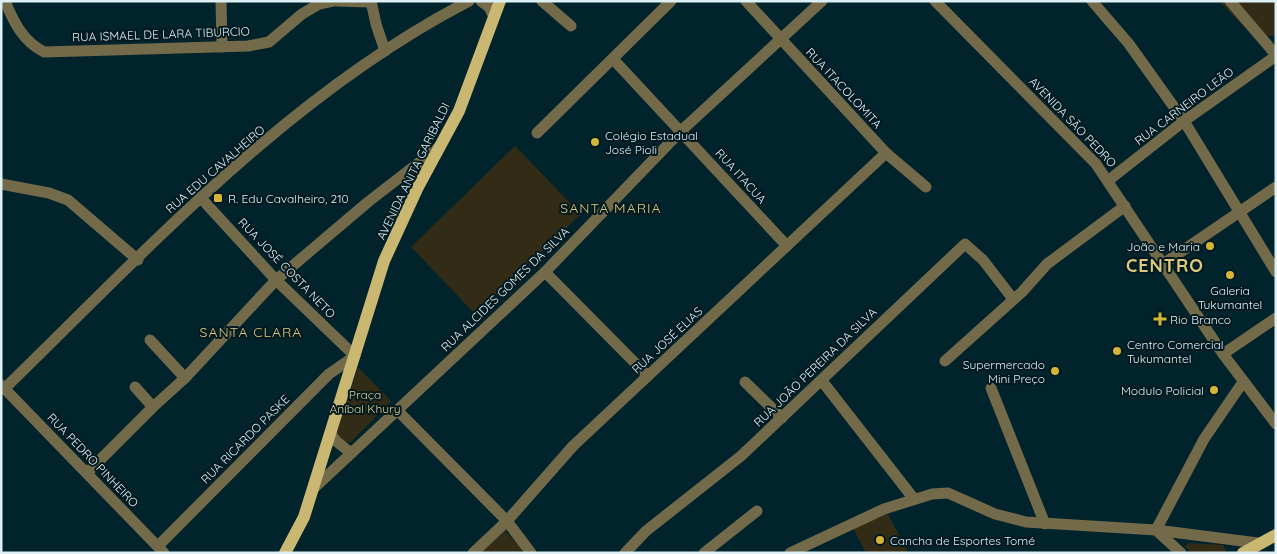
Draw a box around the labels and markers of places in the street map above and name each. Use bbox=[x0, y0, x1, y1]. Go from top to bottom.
place label: Colégio Estadual José Pioli bbox=[605, 128, 698, 157]
marker: Colégio Estadual José Pioli bbox=[589, 136, 601, 148]
place label: R. Edu Cavalheiro, 210 bbox=[228, 191, 349, 206]
marker: R. Edu Cavalheiro, 210 bbox=[212, 192, 224, 204]
place label: João e Maria bbox=[1126, 239, 1200, 254]
marker: João e Maria bbox=[1204, 240, 1216, 252]
marker: Galeria Tukumantel bbox=[1224, 269, 1236, 281]
place label: Galeria Tukumantel bbox=[1198, 283, 1262, 312]
place label: Rio Branco bbox=[1170, 312, 1231, 327]
marker: Rio Branco bbox=[1154, 313, 1166, 325]
place label: Centro Comercial Tukumantel bbox=[1127, 337, 1223, 366]
marker: Centro Comercial Tukumantel bbox=[1111, 345, 1123, 357]
place label: Supermercado Mini Preço bbox=[963, 357, 1045, 386]
marker: Supermercado Mini Preço bbox=[1049, 365, 1061, 377]
place label: Modulo Policial bbox=[1121, 383, 1204, 398]
marker: Modulo Policial bbox=[1208, 384, 1220, 396]
place label: Cancha de Esportes Tomé bbox=[890, 533, 1035, 548]
marker: Cancha de Esportes Tomé bbox=[874, 534, 886, 546]

